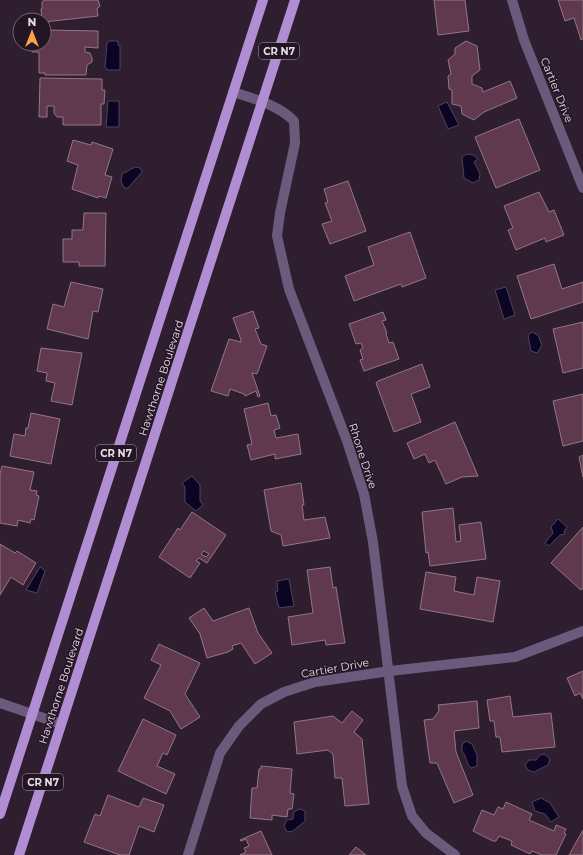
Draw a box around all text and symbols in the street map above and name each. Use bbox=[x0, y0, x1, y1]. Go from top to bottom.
north arrow bbox=[12, 12, 52, 52]
text: N bbox=[28, 15, 36, 29]
road number: CR N7 bbox=[259, 43, 299, 59]
street label: Cartier Drive bbox=[538, 55, 577, 125]
street label: Hawthorne Boulevard bbox=[136, 318, 186, 438]
street label: Rhone Drive bbox=[346, 421, 380, 491]
road number: CR N7 bbox=[96, 445, 136, 461]
street label: Hawthorne Boulevard bbox=[36, 626, 86, 746]
street label: Cartier Drive bbox=[300, 655, 371, 681]
road number: CR N7 bbox=[23, 774, 63, 790]

